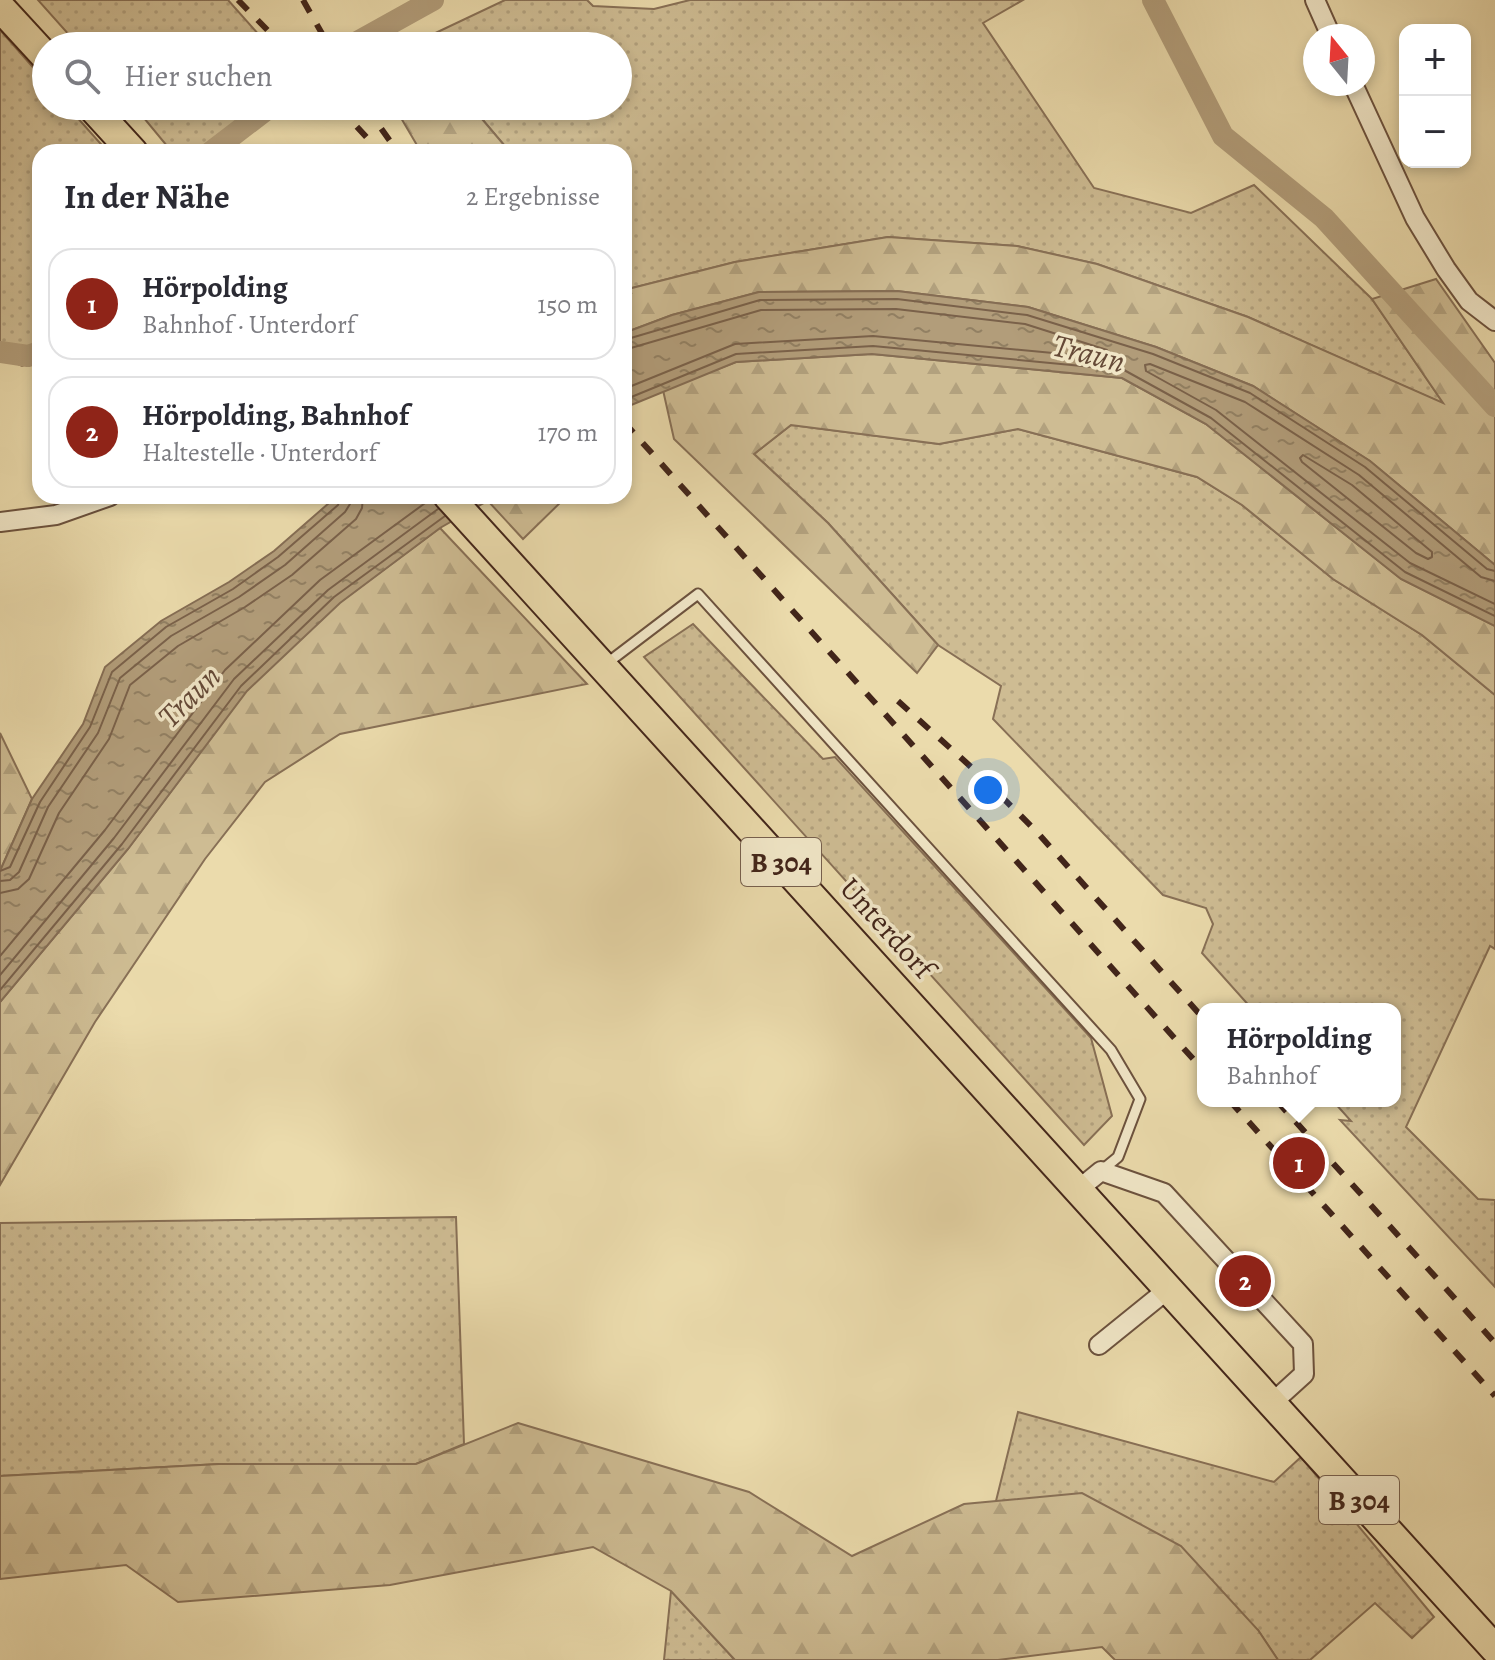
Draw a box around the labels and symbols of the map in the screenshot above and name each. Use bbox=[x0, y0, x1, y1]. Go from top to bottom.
north arrow bbox=[1303, 24, 1375, 96]
water label: Traun bbox=[1048, 323, 1130, 383]
water label: Traun bbox=[148, 655, 230, 737]
your location bbox=[968, 770, 1008, 810]
road number: B 304 bbox=[741, 838, 821, 886]
street label: Unterdorf bbox=[831, 869, 946, 990]
pin: 1 bbox=[1273, 1133, 1325, 1193]
pin: 2 bbox=[1219, 1251, 1271, 1311]
road number: B 304 bbox=[1319, 1476, 1399, 1524]

